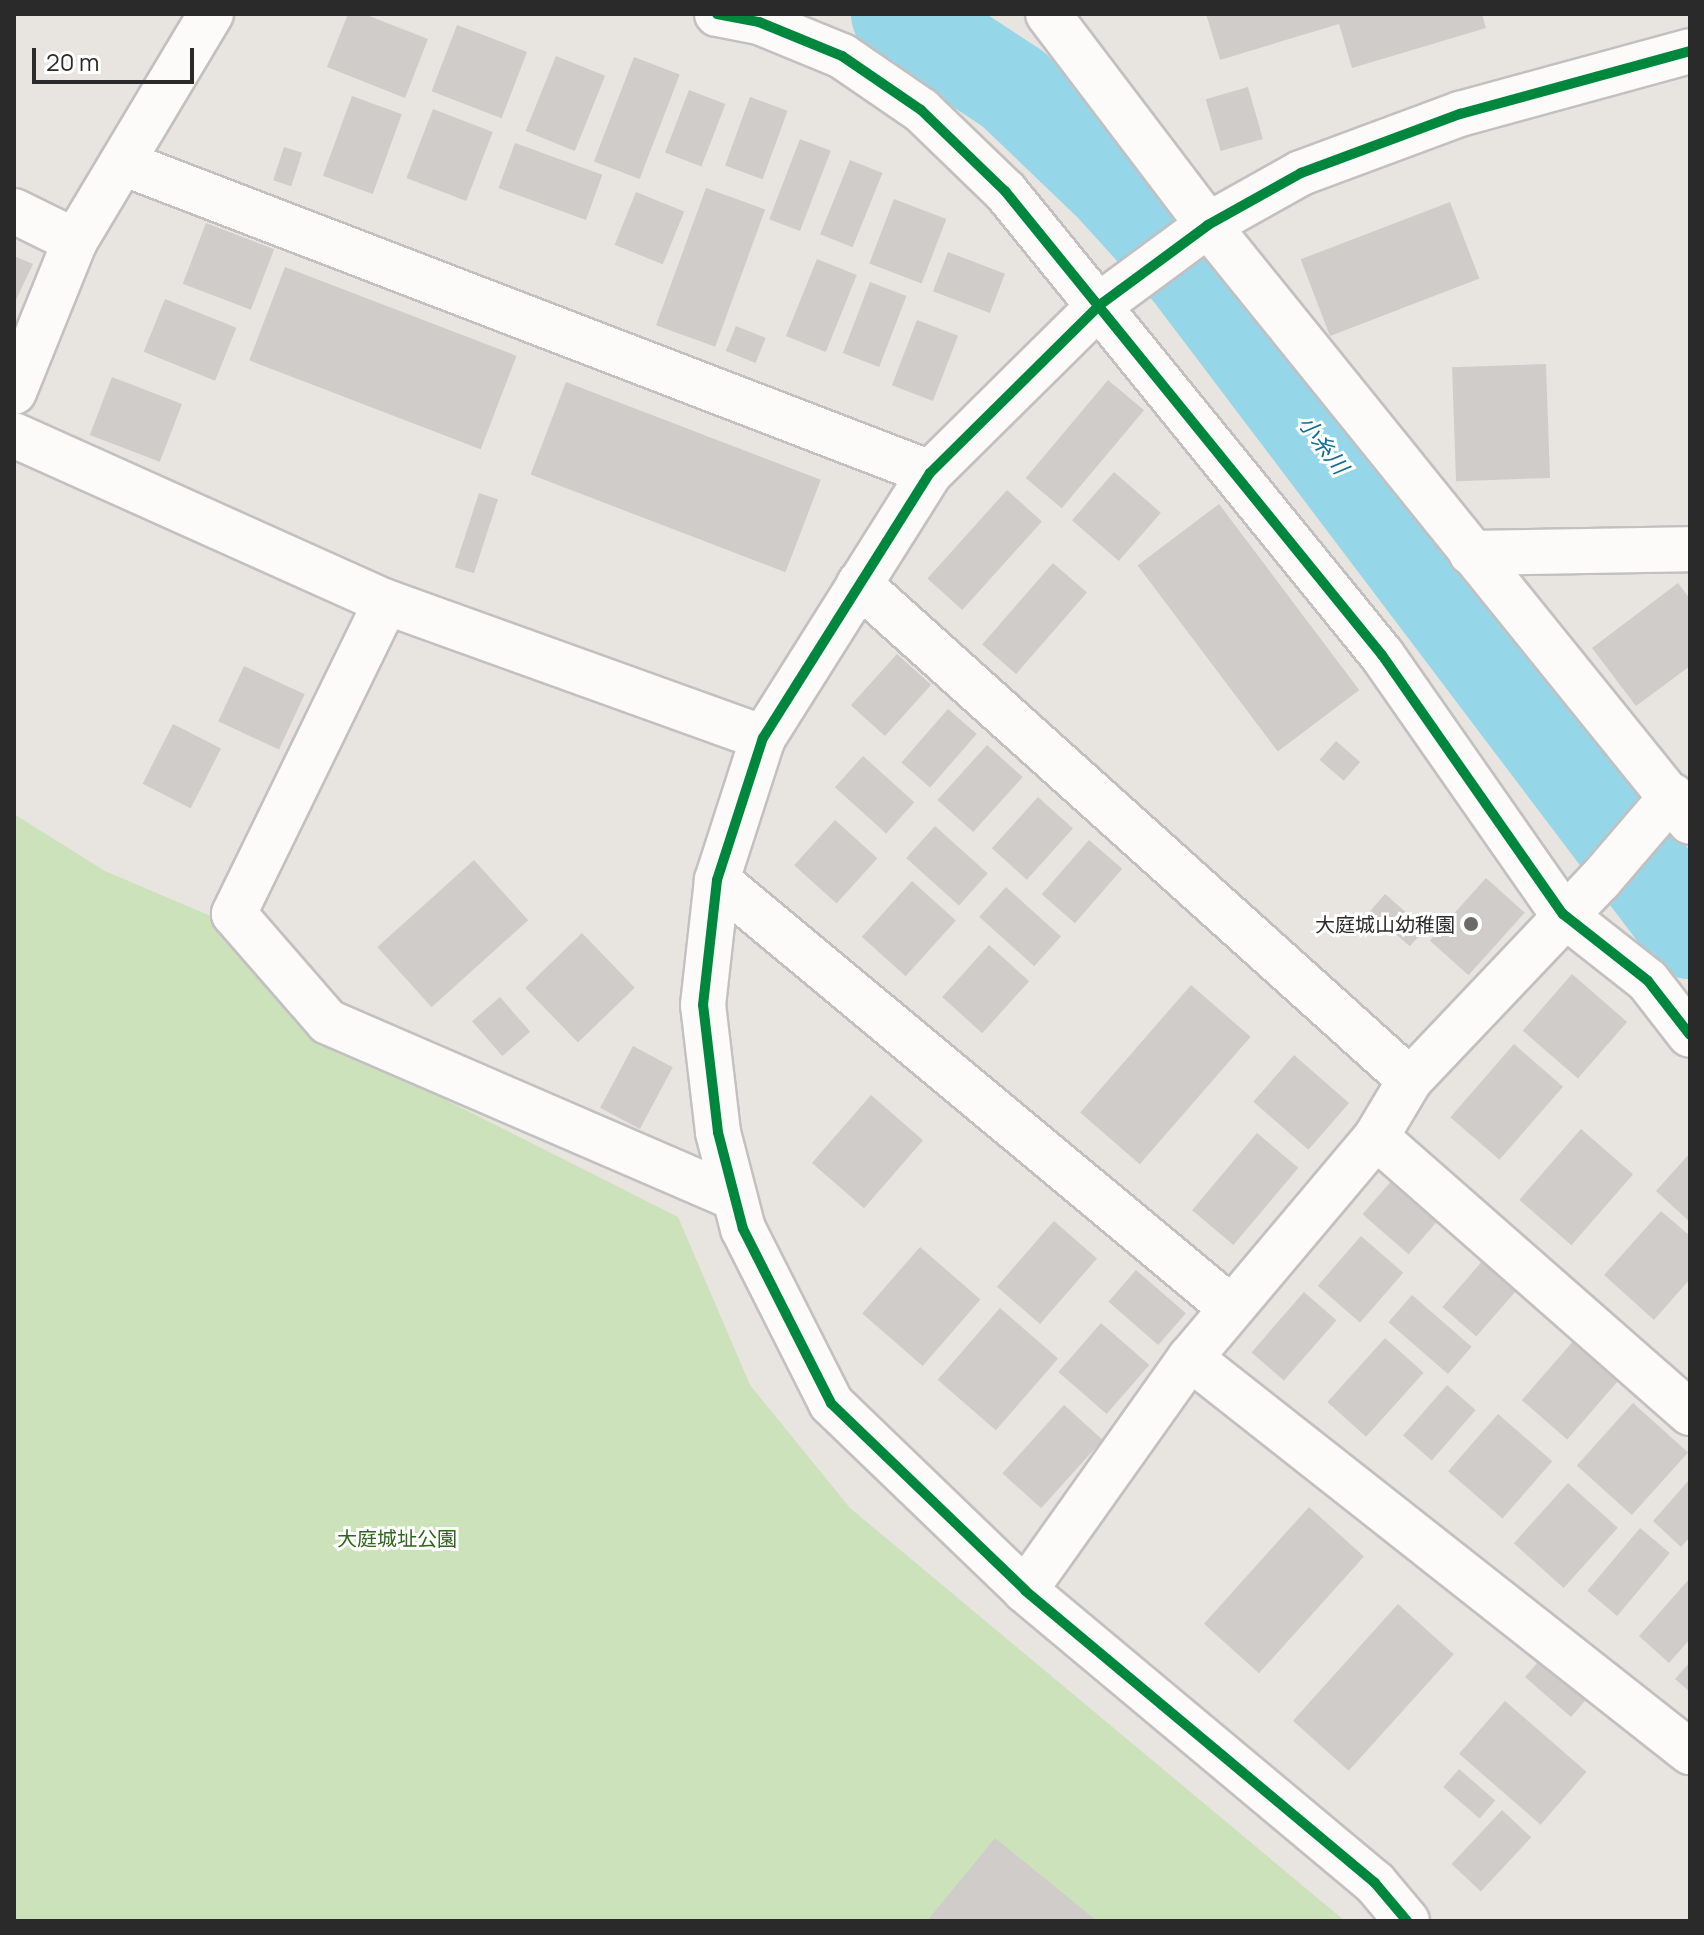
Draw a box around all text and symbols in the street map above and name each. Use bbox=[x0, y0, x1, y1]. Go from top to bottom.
scale bar bbox=[36, 32, 198, 82]
text: 20 m bbox=[46, 45, 99, 78]
water label: 小糸川 bbox=[1293, 411, 1353, 479]
place label: 大庭城山幼稚園 bbox=[1315, 912, 1455, 936]
marker: 大庭城山幼稚園 bbox=[1462, 915, 1480, 933]
park label: 大庭城址公園 bbox=[337, 1526, 457, 1550]

